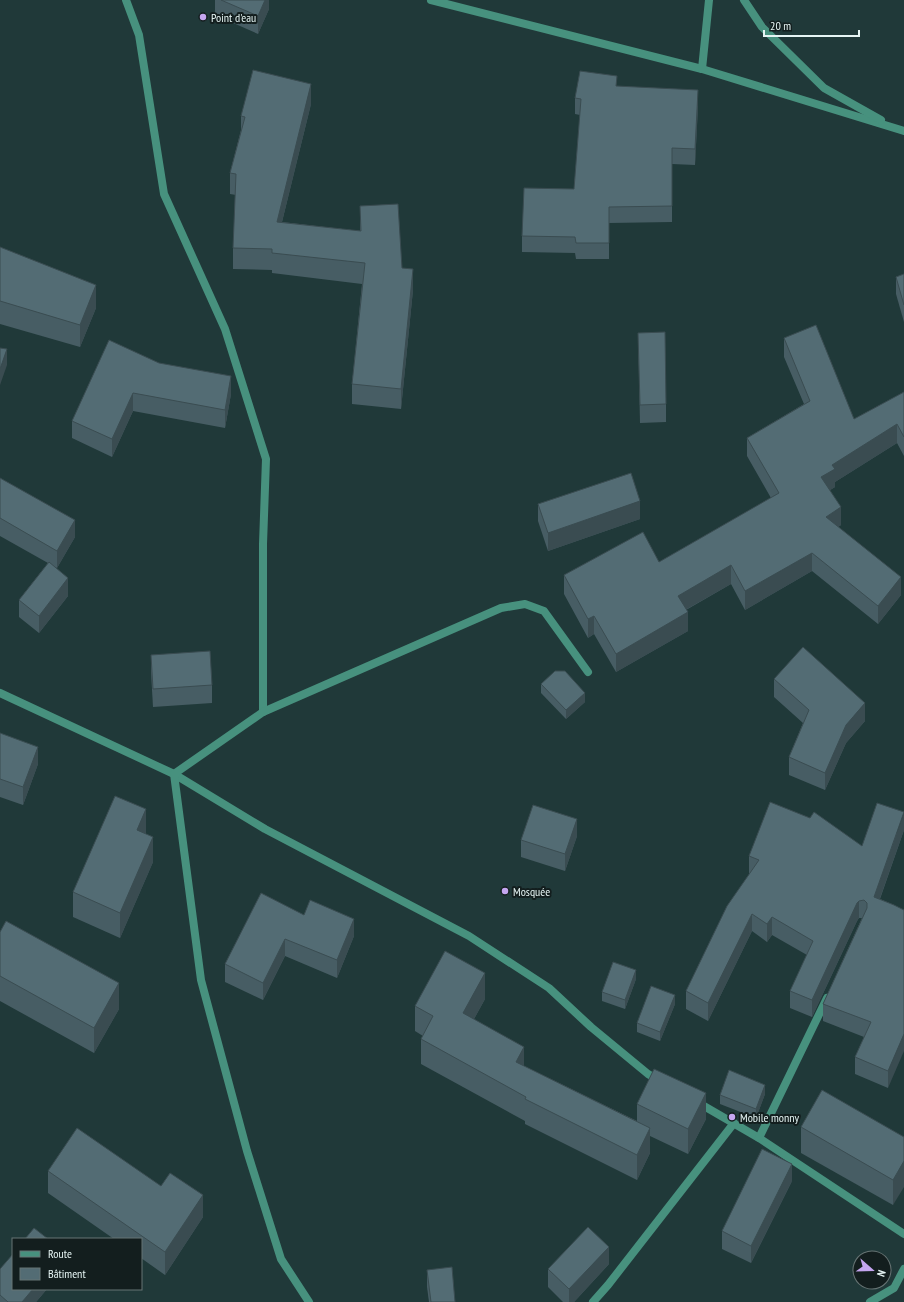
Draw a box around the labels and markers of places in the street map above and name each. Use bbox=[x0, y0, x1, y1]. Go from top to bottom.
place label: Point d'eau bbox=[211, 10, 256, 25]
marker: Point d'eau bbox=[198, 12, 208, 22]
place label: Mosquée bbox=[513, 884, 550, 899]
marker: Mosquée bbox=[500, 886, 510, 896]
place label: Mobile monny bbox=[740, 1110, 799, 1125]
marker: Mobile monny bbox=[727, 1112, 737, 1122]

